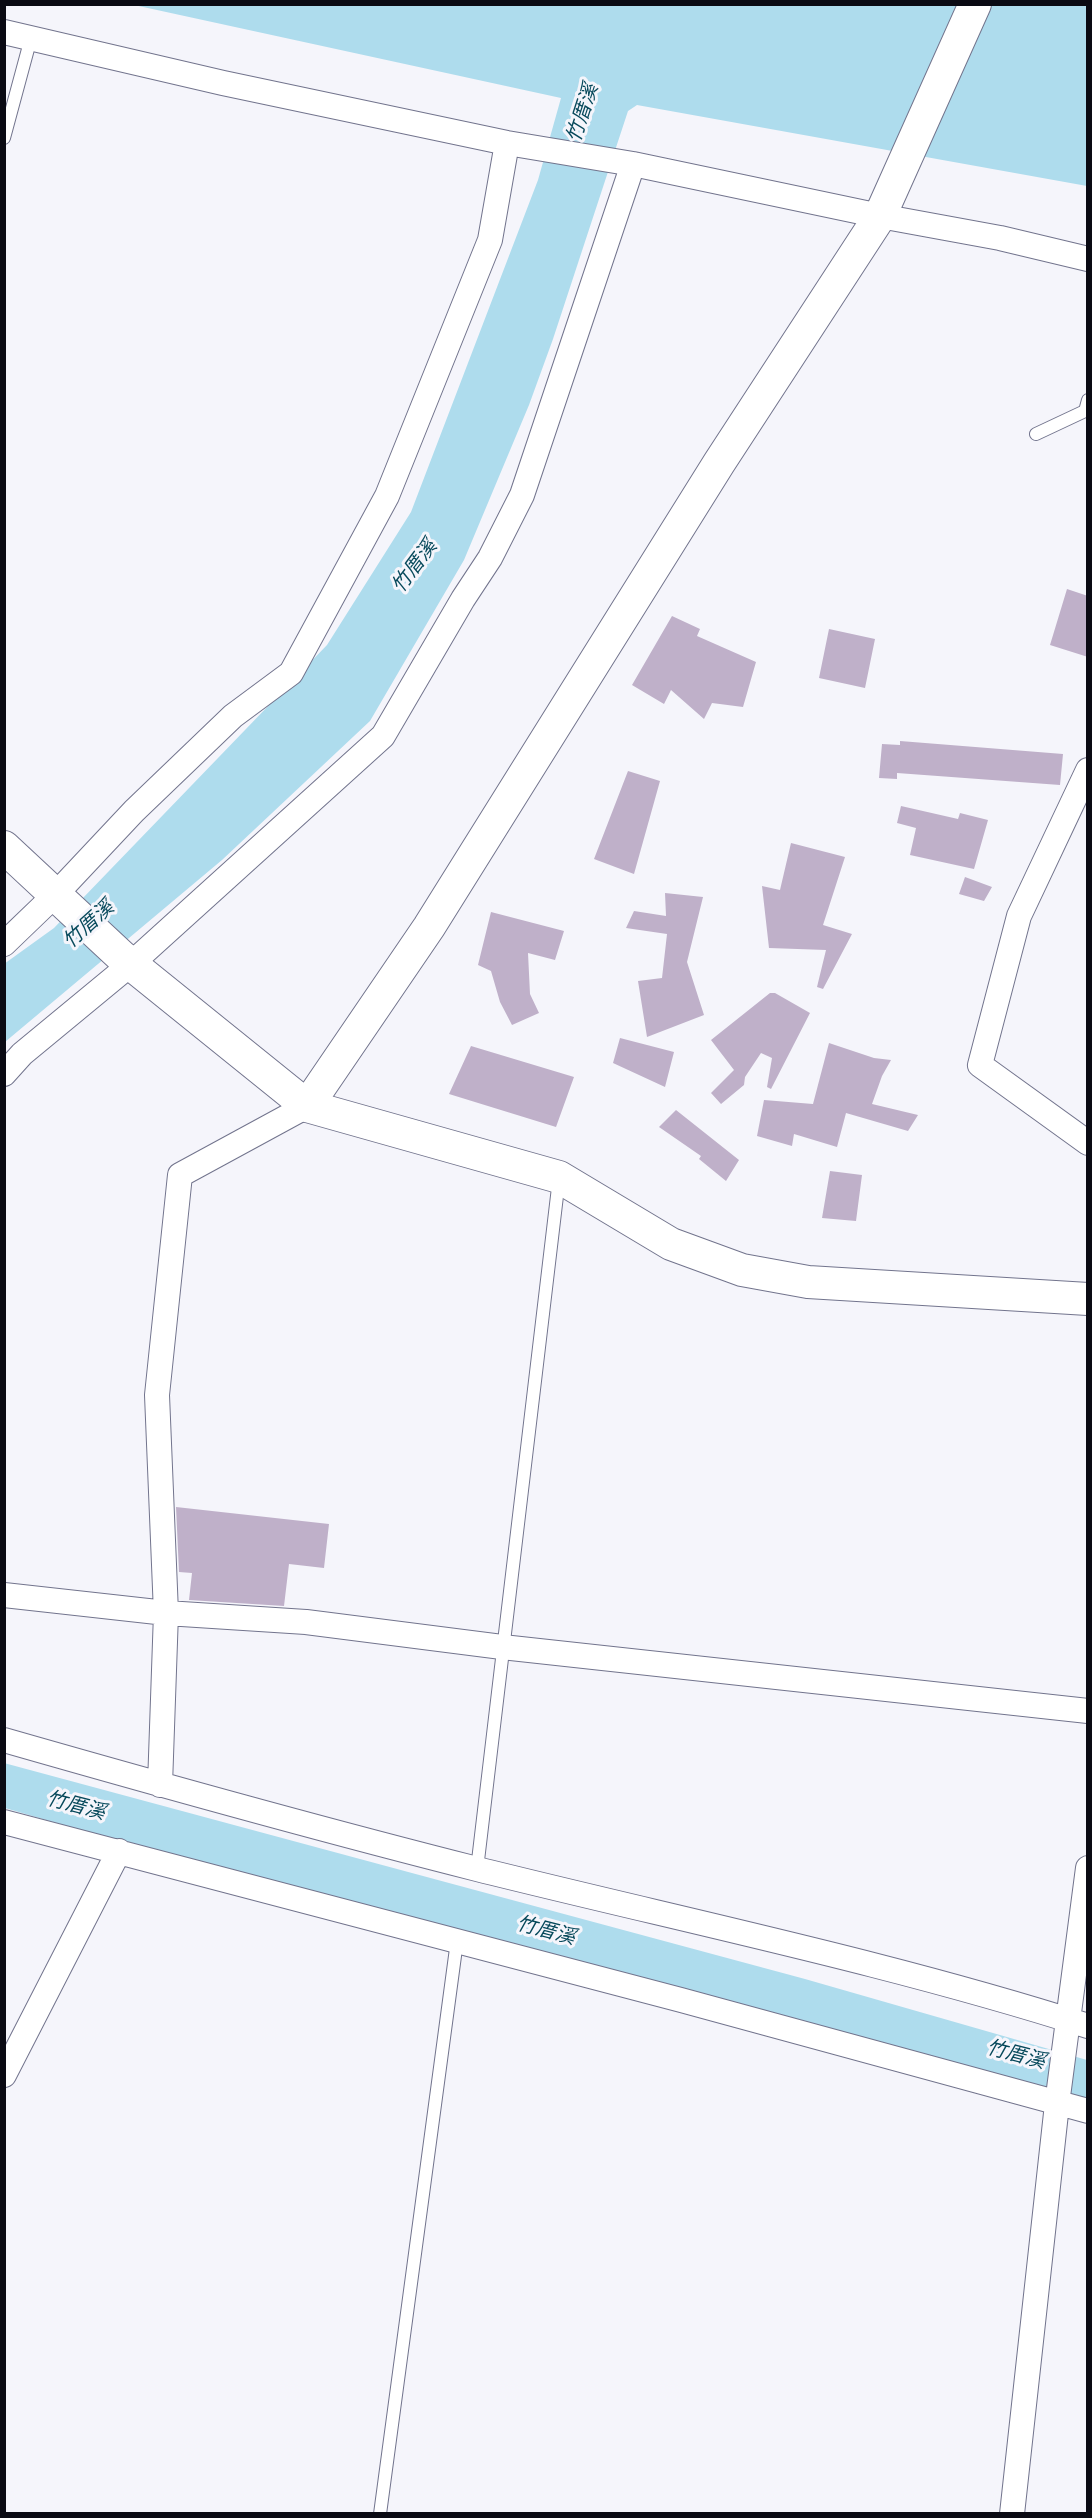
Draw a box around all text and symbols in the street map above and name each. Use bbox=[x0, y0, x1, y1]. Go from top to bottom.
water label: 竹厝溪 bbox=[561, 81, 603, 145]
water label: 竹厝溪 bbox=[386, 535, 442, 597]
water label: 竹厝溪 bbox=[58, 895, 118, 953]
water label: 竹厝溪 bbox=[44, 1786, 108, 1824]
water label: 竹厝溪 bbox=[514, 1911, 578, 1949]
water label: 竹厝溪 bbox=[984, 2035, 1048, 2073]

